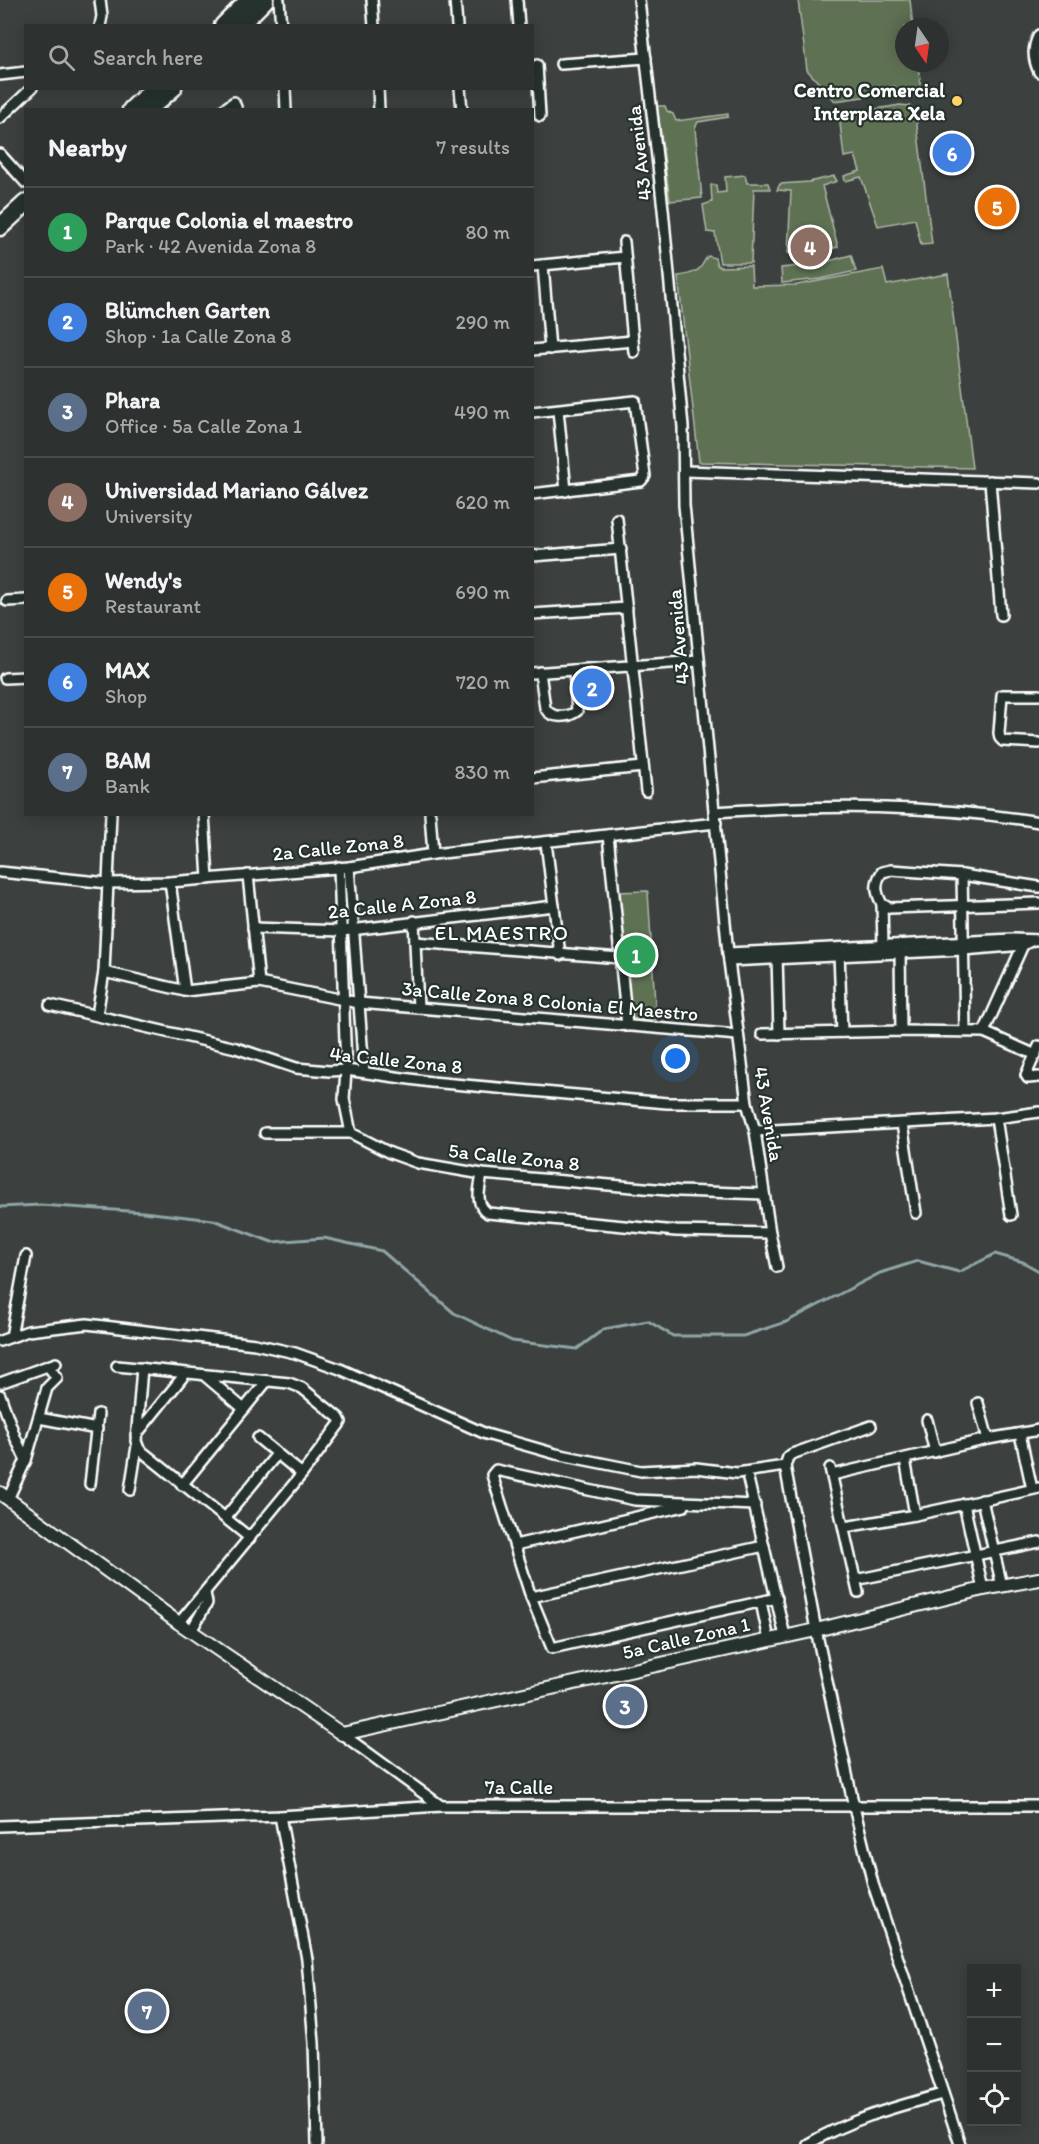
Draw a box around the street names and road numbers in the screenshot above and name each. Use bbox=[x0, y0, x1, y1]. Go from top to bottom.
street label: 43 Avenida bbox=[621, 103, 657, 202]
street label: 43 Avenida bbox=[662, 588, 694, 686]
street label: 2a Calle Zona 8 bbox=[271, 828, 405, 866]
street label: 2a Calle A Zona 8 bbox=[327, 884, 477, 924]
street label: 3a Calle Zona 8 Colonia El Maestro bbox=[401, 976, 699, 1026]
street label: 4a Calle Zona 8 bbox=[328, 1041, 464, 1079]
street label: 43 Avenida bbox=[749, 1065, 789, 1164]
street label: 5a Calle Zona 8 bbox=[447, 1138, 581, 1176]
street label: 5a Calle Zona 1 bbox=[620, 1612, 752, 1664]
street label: 7a Calle bbox=[485, 1775, 553, 1799]

